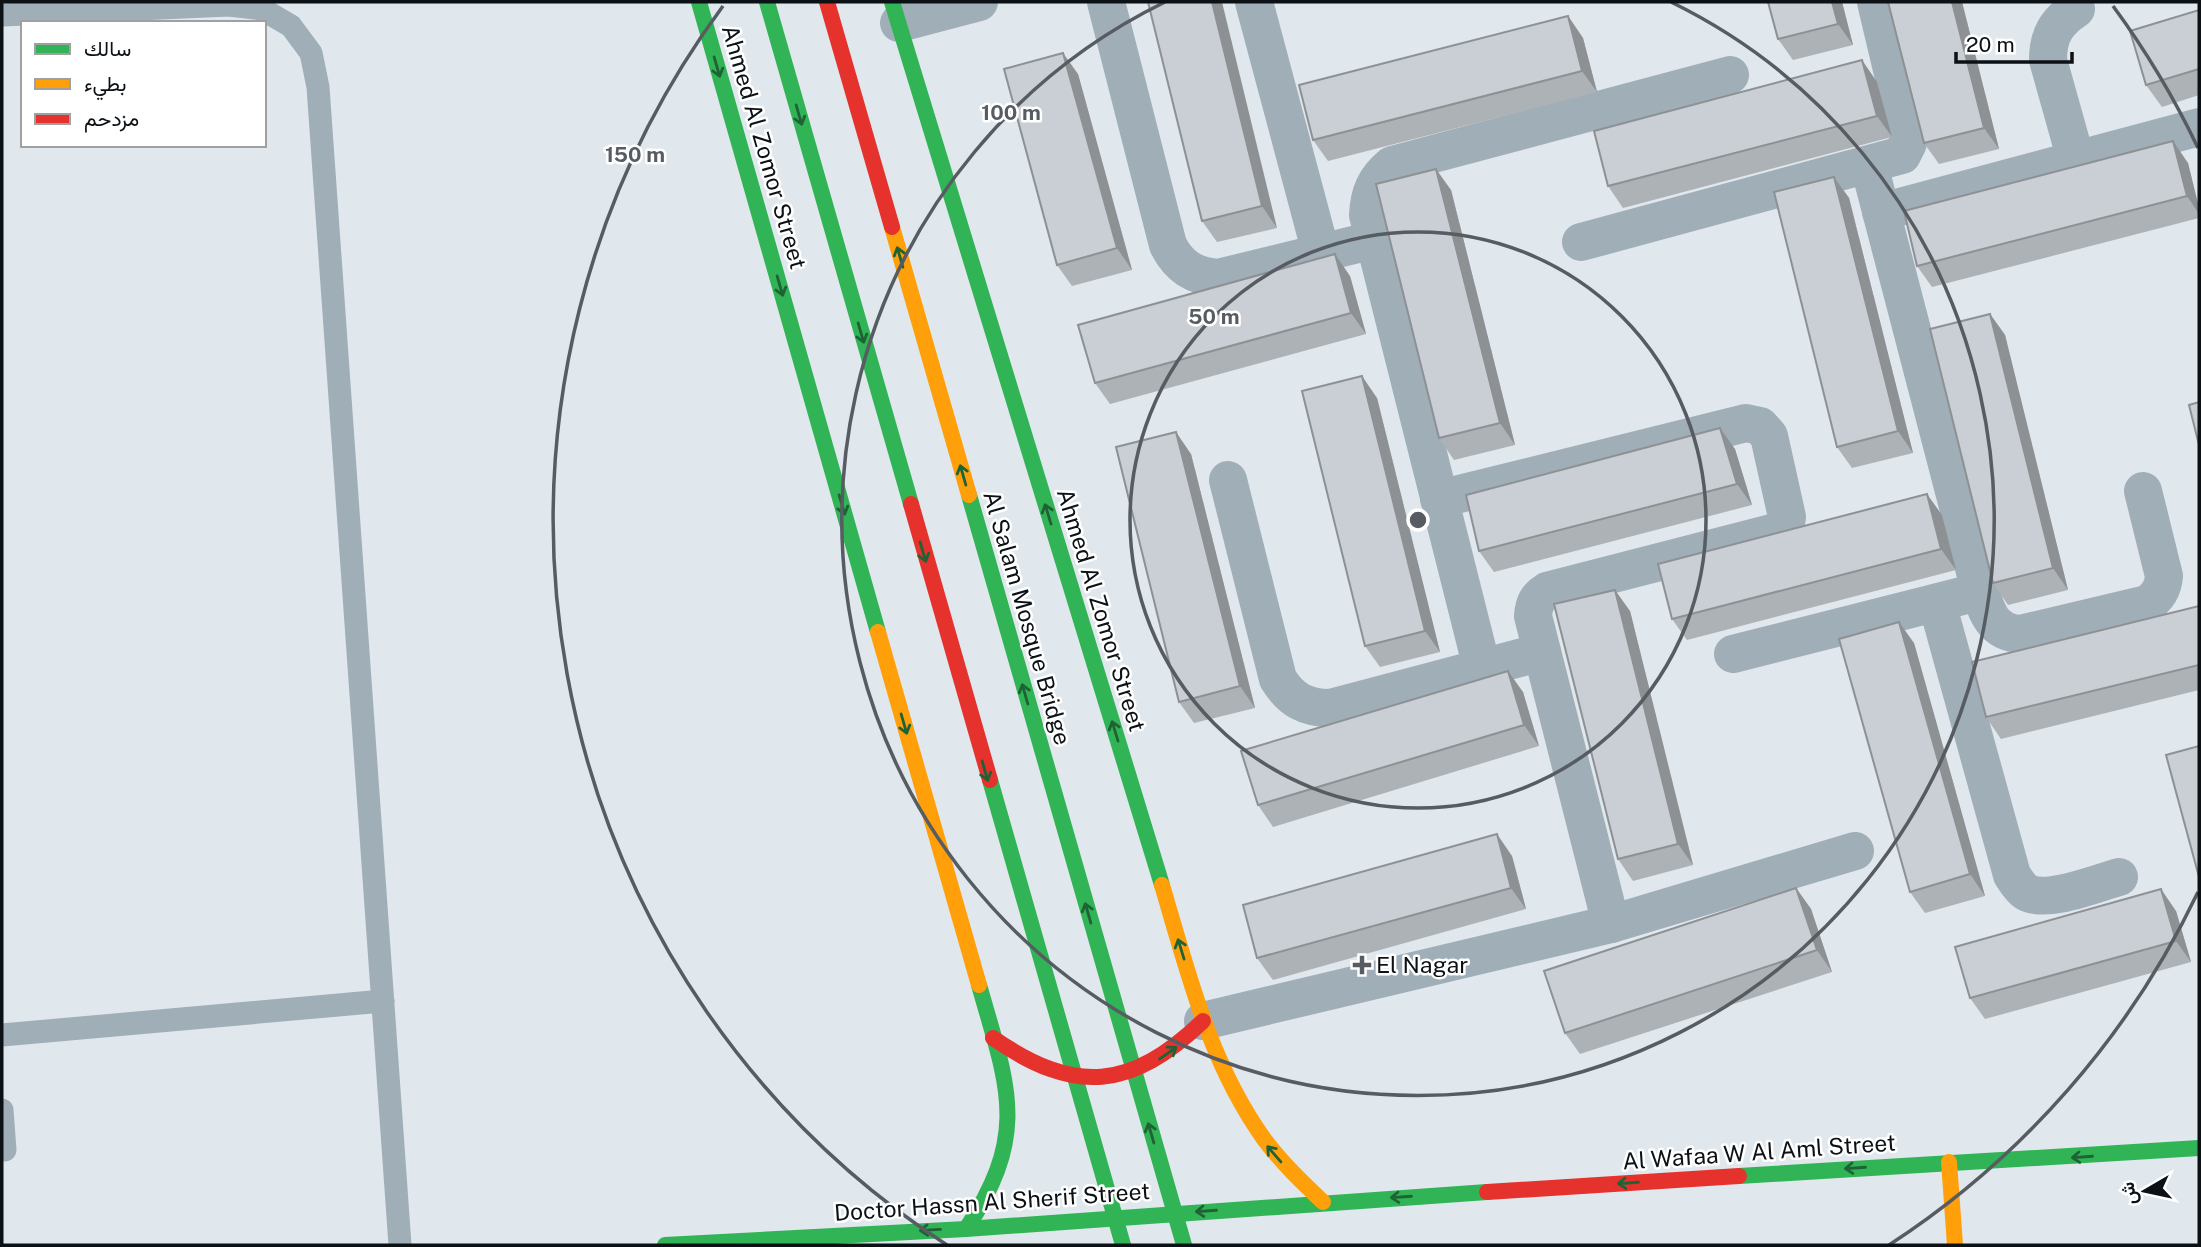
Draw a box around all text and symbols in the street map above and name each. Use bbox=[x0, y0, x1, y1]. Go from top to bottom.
legend bbox=[21, 21, 266, 147]
scale bar bbox=[1956, 21, 2072, 65]
street label: Ahmed Al Zomor Street bbox=[717, 22, 812, 272]
text: 20 m bbox=[1966, 32, 2015, 57]
text: سالك bbox=[84, 36, 131, 61]
one-way arrow bbox=[712, 56, 725, 78]
text: بطيء bbox=[84, 71, 127, 101]
text: 100 m bbox=[981, 100, 1041, 125]
one-way arrow bbox=[793, 103, 806, 125]
text: مزدحم bbox=[84, 106, 139, 133]
text: 150 m bbox=[605, 142, 665, 167]
one-way arrow bbox=[893, 246, 906, 268]
one-way arrow bbox=[774, 275, 787, 297]
text: 50 m bbox=[1188, 304, 1240, 329]
one-way arrow bbox=[855, 322, 868, 344]
one-way arrow bbox=[955, 465, 968, 487]
street label: Ahmed Al Zomor Street bbox=[1052, 485, 1151, 735]
street label: Al Salam Mosque Bridge bbox=[978, 488, 1077, 748]
one-way arrow bbox=[836, 493, 849, 516]
one-way arrow bbox=[1041, 503, 1054, 525]
centre of rings bbox=[1406, 508, 1430, 532]
one-way arrow bbox=[918, 541, 931, 563]
one-way arrow bbox=[1018, 683, 1031, 706]
one-way arrow bbox=[899, 713, 912, 735]
one-way arrow bbox=[1107, 720, 1120, 742]
one-way arrow bbox=[980, 760, 993, 782]
one-way arrow bbox=[1080, 902, 1093, 924]
one-way arrow bbox=[1173, 938, 1186, 960]
place label: El Nagar bbox=[1376, 951, 1468, 978]
marker: El Nagar bbox=[1354, 957, 1370, 973]
one-way arrow bbox=[1158, 1046, 1177, 1060]
one-way arrow bbox=[1144, 1122, 1157, 1144]
street label: Al Wafaa W Al Aml Street bbox=[1622, 1128, 1896, 1175]
one-way arrow bbox=[1266, 1146, 1282, 1164]
one-way arrow bbox=[2071, 1150, 2094, 1163]
north arrow bbox=[2110, 1156, 2180, 1226]
one-way arrow bbox=[1844, 1162, 1867, 1175]
street label: Doctor Hassn Al Sherif Street bbox=[833, 1177, 1151, 1226]
one-way arrow bbox=[1617, 1177, 1640, 1190]
text: ش bbox=[2116, 1180, 2142, 1207]
one-way arrow bbox=[1390, 1191, 1413, 1204]
one-way arrow bbox=[1195, 1205, 1217, 1218]
one-way arrow bbox=[919, 1224, 942, 1237]

